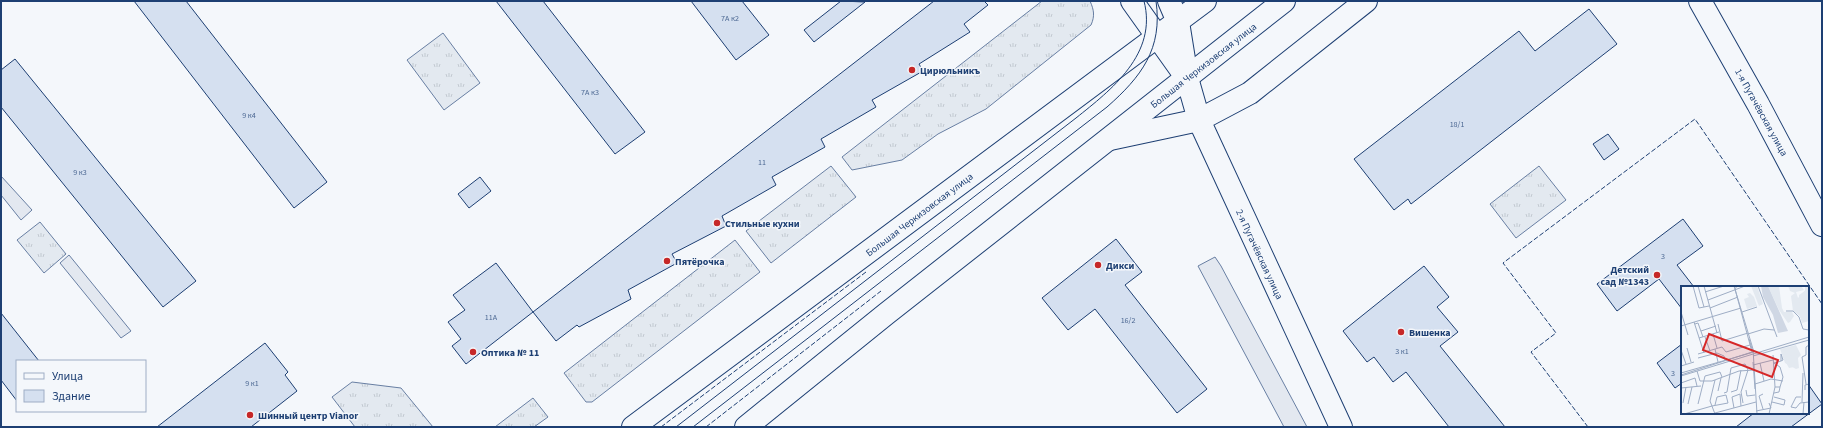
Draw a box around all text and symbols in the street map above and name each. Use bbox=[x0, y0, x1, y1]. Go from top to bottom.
house number: 7А к2 bbox=[721, 13, 739, 24]
street label: Большая Черкизовская улица bbox=[1148, 20, 1260, 112]
place label: Цирюльникъ bbox=[920, 64, 980, 78]
marker: Цирюльникъ bbox=[907, 65, 917, 75]
street label: 1-я Пугачёвская улица bbox=[1731, 66, 1791, 159]
house number: 7А к3 bbox=[581, 87, 599, 98]
house number: 9 к4 bbox=[242, 110, 256, 121]
house number: 18/1 bbox=[1450, 119, 1464, 130]
house number: 11 bbox=[758, 157, 766, 168]
house number: 9 к3 bbox=[73, 167, 87, 178]
street label: Большая Черкизовская улица bbox=[863, 170, 976, 260]
street label: 2-я Пугачёвская улица bbox=[1232, 207, 1286, 302]
place label: Стильные кухни bbox=[725, 217, 800, 231]
marker: Стильные кухни bbox=[712, 218, 722, 228]
house number: 3 bbox=[1661, 251, 1665, 262]
place label: Пятёрочка bbox=[675, 255, 724, 269]
marker: Пятёрочка bbox=[662, 256, 672, 266]
place label: Дикси bbox=[1106, 259, 1135, 273]
marker: Дикси bbox=[1093, 260, 1103, 270]
place label: Детский сад №1343 bbox=[1601, 263, 1649, 289]
marker: Детский сад №1343 bbox=[1652, 270, 1662, 280]
inset map bbox=[1681, 286, 1809, 414]
house number: 11А bbox=[485, 312, 498, 323]
house number: 16/2 bbox=[1121, 315, 1135, 326]
place label: Вишенка bbox=[1409, 326, 1451, 340]
marker: Вишенка bbox=[1396, 327, 1406, 337]
place label: Оптика № 11 bbox=[481, 346, 539, 360]
house number: 3 к1 bbox=[1395, 346, 1409, 357]
marker: Оптика № 11 bbox=[468, 347, 478, 357]
legend bbox=[16, 360, 146, 412]
text: Улица bbox=[52, 368, 83, 385]
house number: 3 bbox=[1671, 368, 1675, 379]
house number: 9 к1 bbox=[245, 378, 259, 389]
text: Здание bbox=[52, 388, 91, 405]
place label: Шинный центр Vianor bbox=[258, 409, 358, 423]
marker: Шинный центр Vianor bbox=[245, 410, 255, 420]

